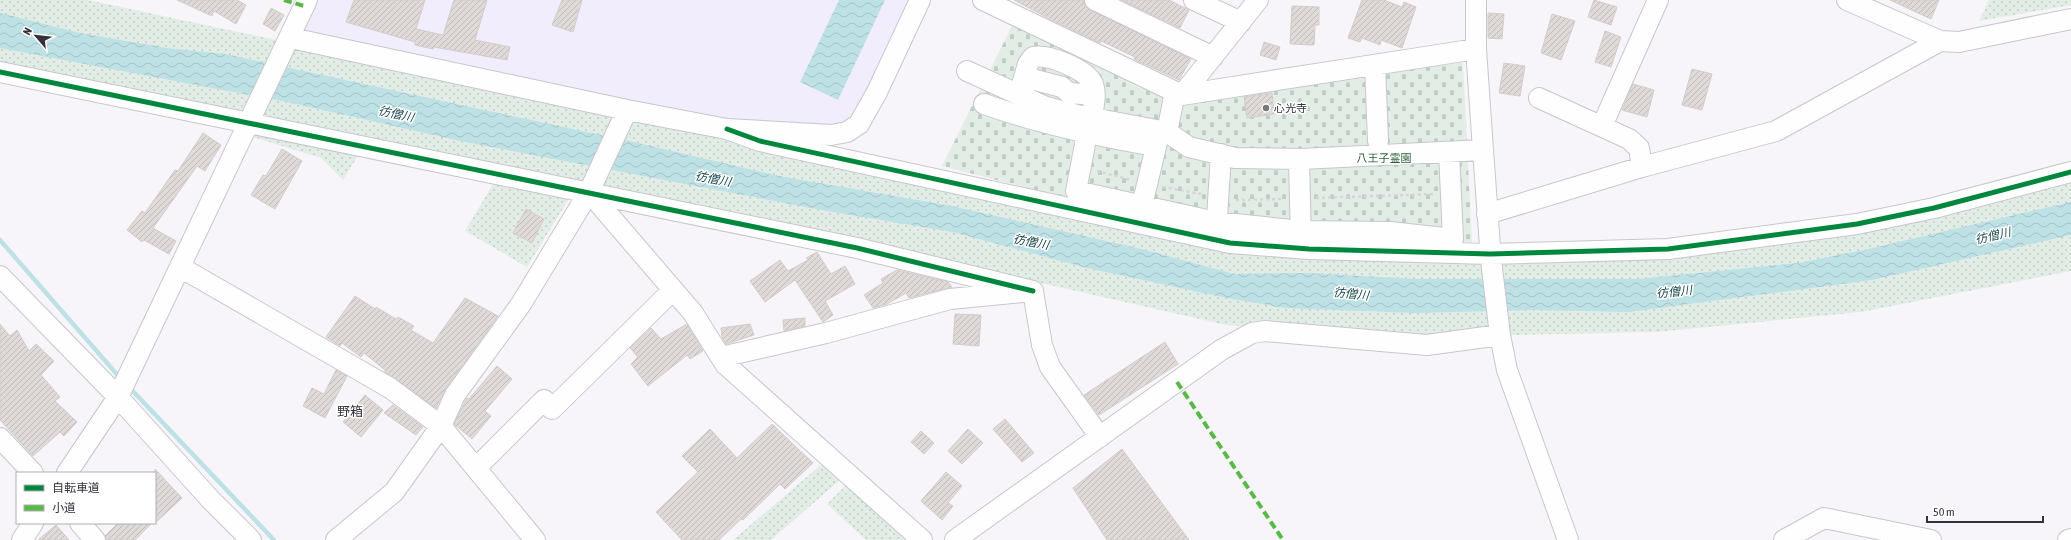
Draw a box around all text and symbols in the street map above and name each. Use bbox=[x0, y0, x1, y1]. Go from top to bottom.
north arrow bbox=[16, 16, 56, 56]
text: N bbox=[20, 26, 34, 37]
place label: 心光寺 bbox=[1274, 102, 1307, 114]
water label: 彷僧川 bbox=[377, 103, 417, 125]
marker: 心光寺 bbox=[1261, 103, 1271, 113]
park label: 八王子霊園 bbox=[1357, 152, 1412, 164]
water label: 彷僧川 bbox=[694, 169, 734, 190]
water label: 彷僧川 bbox=[1974, 225, 2014, 247]
water label: 彷僧川 bbox=[1012, 232, 1052, 253]
water label: 彷僧川 bbox=[1655, 283, 1695, 301]
water label: 彷僧川 bbox=[1332, 285, 1372, 303]
district label: 野箱 bbox=[337, 404, 363, 419]
legend bbox=[16, 472, 156, 524]
text: 自転車道 bbox=[52, 481, 100, 495]
scale bar bbox=[1927, 498, 2043, 524]
text: 小道 bbox=[52, 501, 76, 515]
text: 50 m bbox=[1933, 505, 1955, 519]

